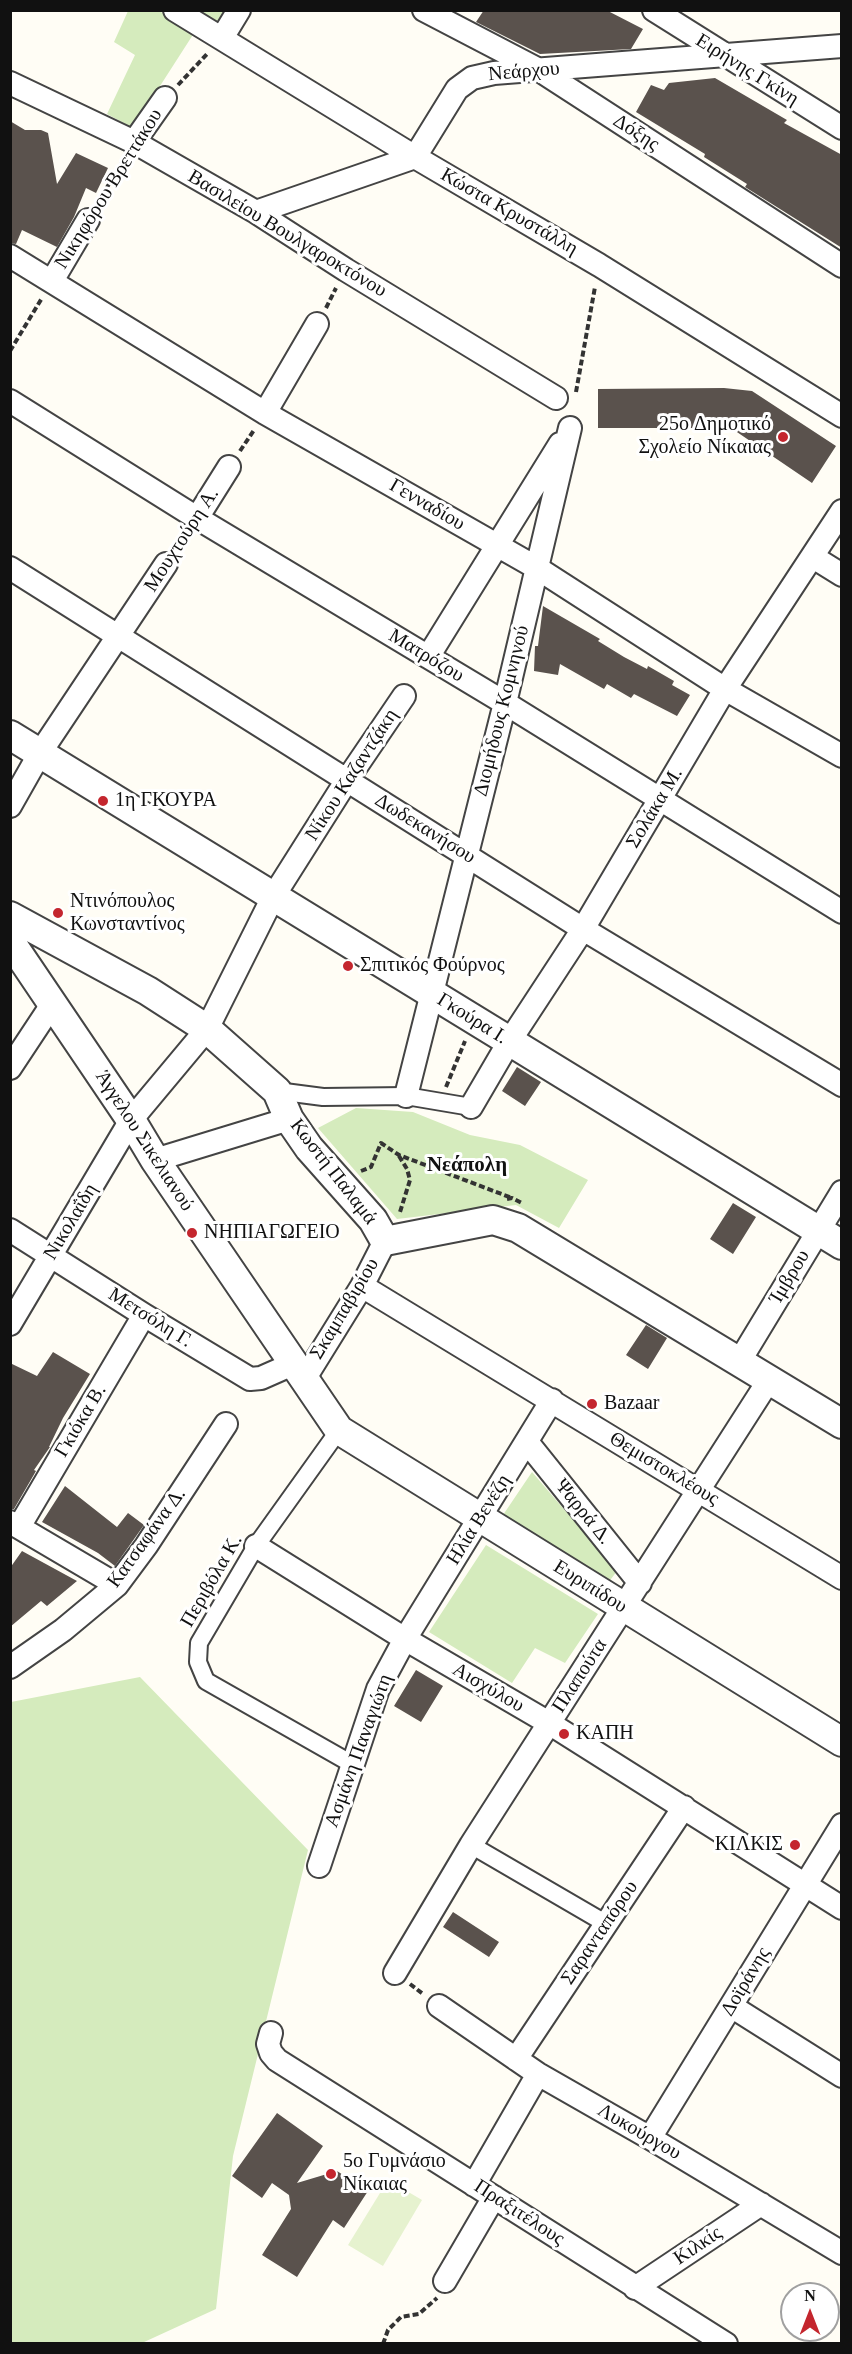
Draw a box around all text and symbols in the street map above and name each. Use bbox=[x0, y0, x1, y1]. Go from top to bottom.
street label: Ειρήνης Γκίνη bbox=[691, 29, 803, 111]
street label: Νεάρχου bbox=[487, 57, 561, 87]
street label: Νικηφόρου Βρεττάκου bbox=[50, 104, 168, 274]
street label: Δόξης bbox=[608, 109, 664, 157]
street label: Κώστα Κρυστάλλη bbox=[436, 163, 582, 261]
street label: Βασιλείου Βουλγαροκτόνου bbox=[183, 165, 391, 303]
place label: 25o Δημοτικό Σχολείο Νίκαιας bbox=[638, 413, 771, 460]
marker: 25o Δημοτικό Σχολείο Νίκαιας bbox=[776, 430, 790, 444]
street label: Γενναδίου bbox=[385, 474, 469, 536]
street label: Μουχτούρη Α. bbox=[139, 483, 225, 597]
street label: Διομήδους Κομνηνού bbox=[469, 623, 535, 799]
street label: Ματρόζου bbox=[384, 624, 468, 688]
street label: Νίκου Καζαντζάκη bbox=[300, 705, 404, 845]
street label: Σολάκα Μ. bbox=[622, 763, 688, 853]
place label: 1η ΓΚΟΥΡΑ bbox=[115, 789, 217, 813]
street label: Δωδεκανήσου bbox=[370, 789, 480, 869]
marker: 1η ΓΚΟΥΡΑ bbox=[96, 794, 110, 808]
place label: Ντινόπουλος Κωνσταντίνος bbox=[70, 890, 185, 937]
marker: Ντινόπουλος Κωνσταντίνος bbox=[51, 906, 65, 920]
place label: Σπιτικός Φούρνος bbox=[360, 954, 505, 978]
marker: Σπιτικός Φούρνος bbox=[341, 959, 355, 973]
street label: Γκούρα Ι. bbox=[432, 988, 512, 1050]
street label: Άγγελου Σικελιανού bbox=[90, 1066, 198, 1216]
street label: Κωστή Παλαμά bbox=[284, 1114, 382, 1230]
district label: Νεάπολη bbox=[427, 1153, 507, 1179]
street label: Νικολαΐδη bbox=[39, 1179, 103, 1265]
place label: ΝΗΠΙΑΓΩΓΕΙΟ bbox=[204, 1221, 340, 1245]
marker: ΝΗΠΙΑΓΩΓΕΙΟ bbox=[185, 1226, 199, 1240]
street label: Ίμβρου bbox=[765, 1246, 815, 1308]
street label: Σκαμπαβιρίου bbox=[305, 1254, 385, 1364]
street label: Μετσόλη Γ. bbox=[104, 1283, 196, 1353]
street label: Γκιόκα Β. bbox=[50, 1380, 112, 1462]
place label: Bazaar bbox=[604, 1392, 660, 1416]
marker: Bazaar bbox=[585, 1397, 599, 1411]
street label: Θεμιστοκλέους bbox=[605, 1427, 723, 1511]
street label: Ηλία Βενέζη bbox=[442, 1470, 516, 1570]
street label: Ψαρρά Δ. bbox=[549, 1474, 617, 1550]
street label: Κατσαφάνα Δ. bbox=[103, 1483, 191, 1593]
street label: Περιβόλα Κ. bbox=[176, 1530, 248, 1632]
street label: Ευριπίδου bbox=[549, 1555, 631, 1619]
street label: Πλαπούτα bbox=[547, 1635, 613, 1717]
street label: Αισχύλου bbox=[448, 1658, 528, 1718]
street label: Ασμάνη Παναγιώτη bbox=[320, 1671, 398, 1831]
place label: ΚΑΠΗ bbox=[576, 1722, 634, 1746]
marker: ΚΑΠΗ bbox=[557, 1727, 571, 1741]
place label: ΚΙΛΚΙΣ bbox=[715, 1833, 783, 1857]
marker: ΚΙΛΚΙΣ bbox=[788, 1838, 802, 1852]
street label: Σαρανταπόρου bbox=[556, 1876, 644, 1990]
street label: Δοϊράνης bbox=[716, 1943, 776, 2021]
street label: Λυκούργου bbox=[593, 2098, 685, 2166]
place label: 5o Γυμνάσιο Νίκαιας bbox=[343, 2150, 446, 2197]
marker: 5o Γυμνάσιο Νίκαιας bbox=[324, 2167, 338, 2181]
street label: Πραξιτέλους bbox=[469, 2175, 569, 2251]
street label: Κιλκίς bbox=[669, 2221, 727, 2271]
north arrow bbox=[780, 2282, 840, 2342]
text: N bbox=[804, 2287, 816, 2304]

